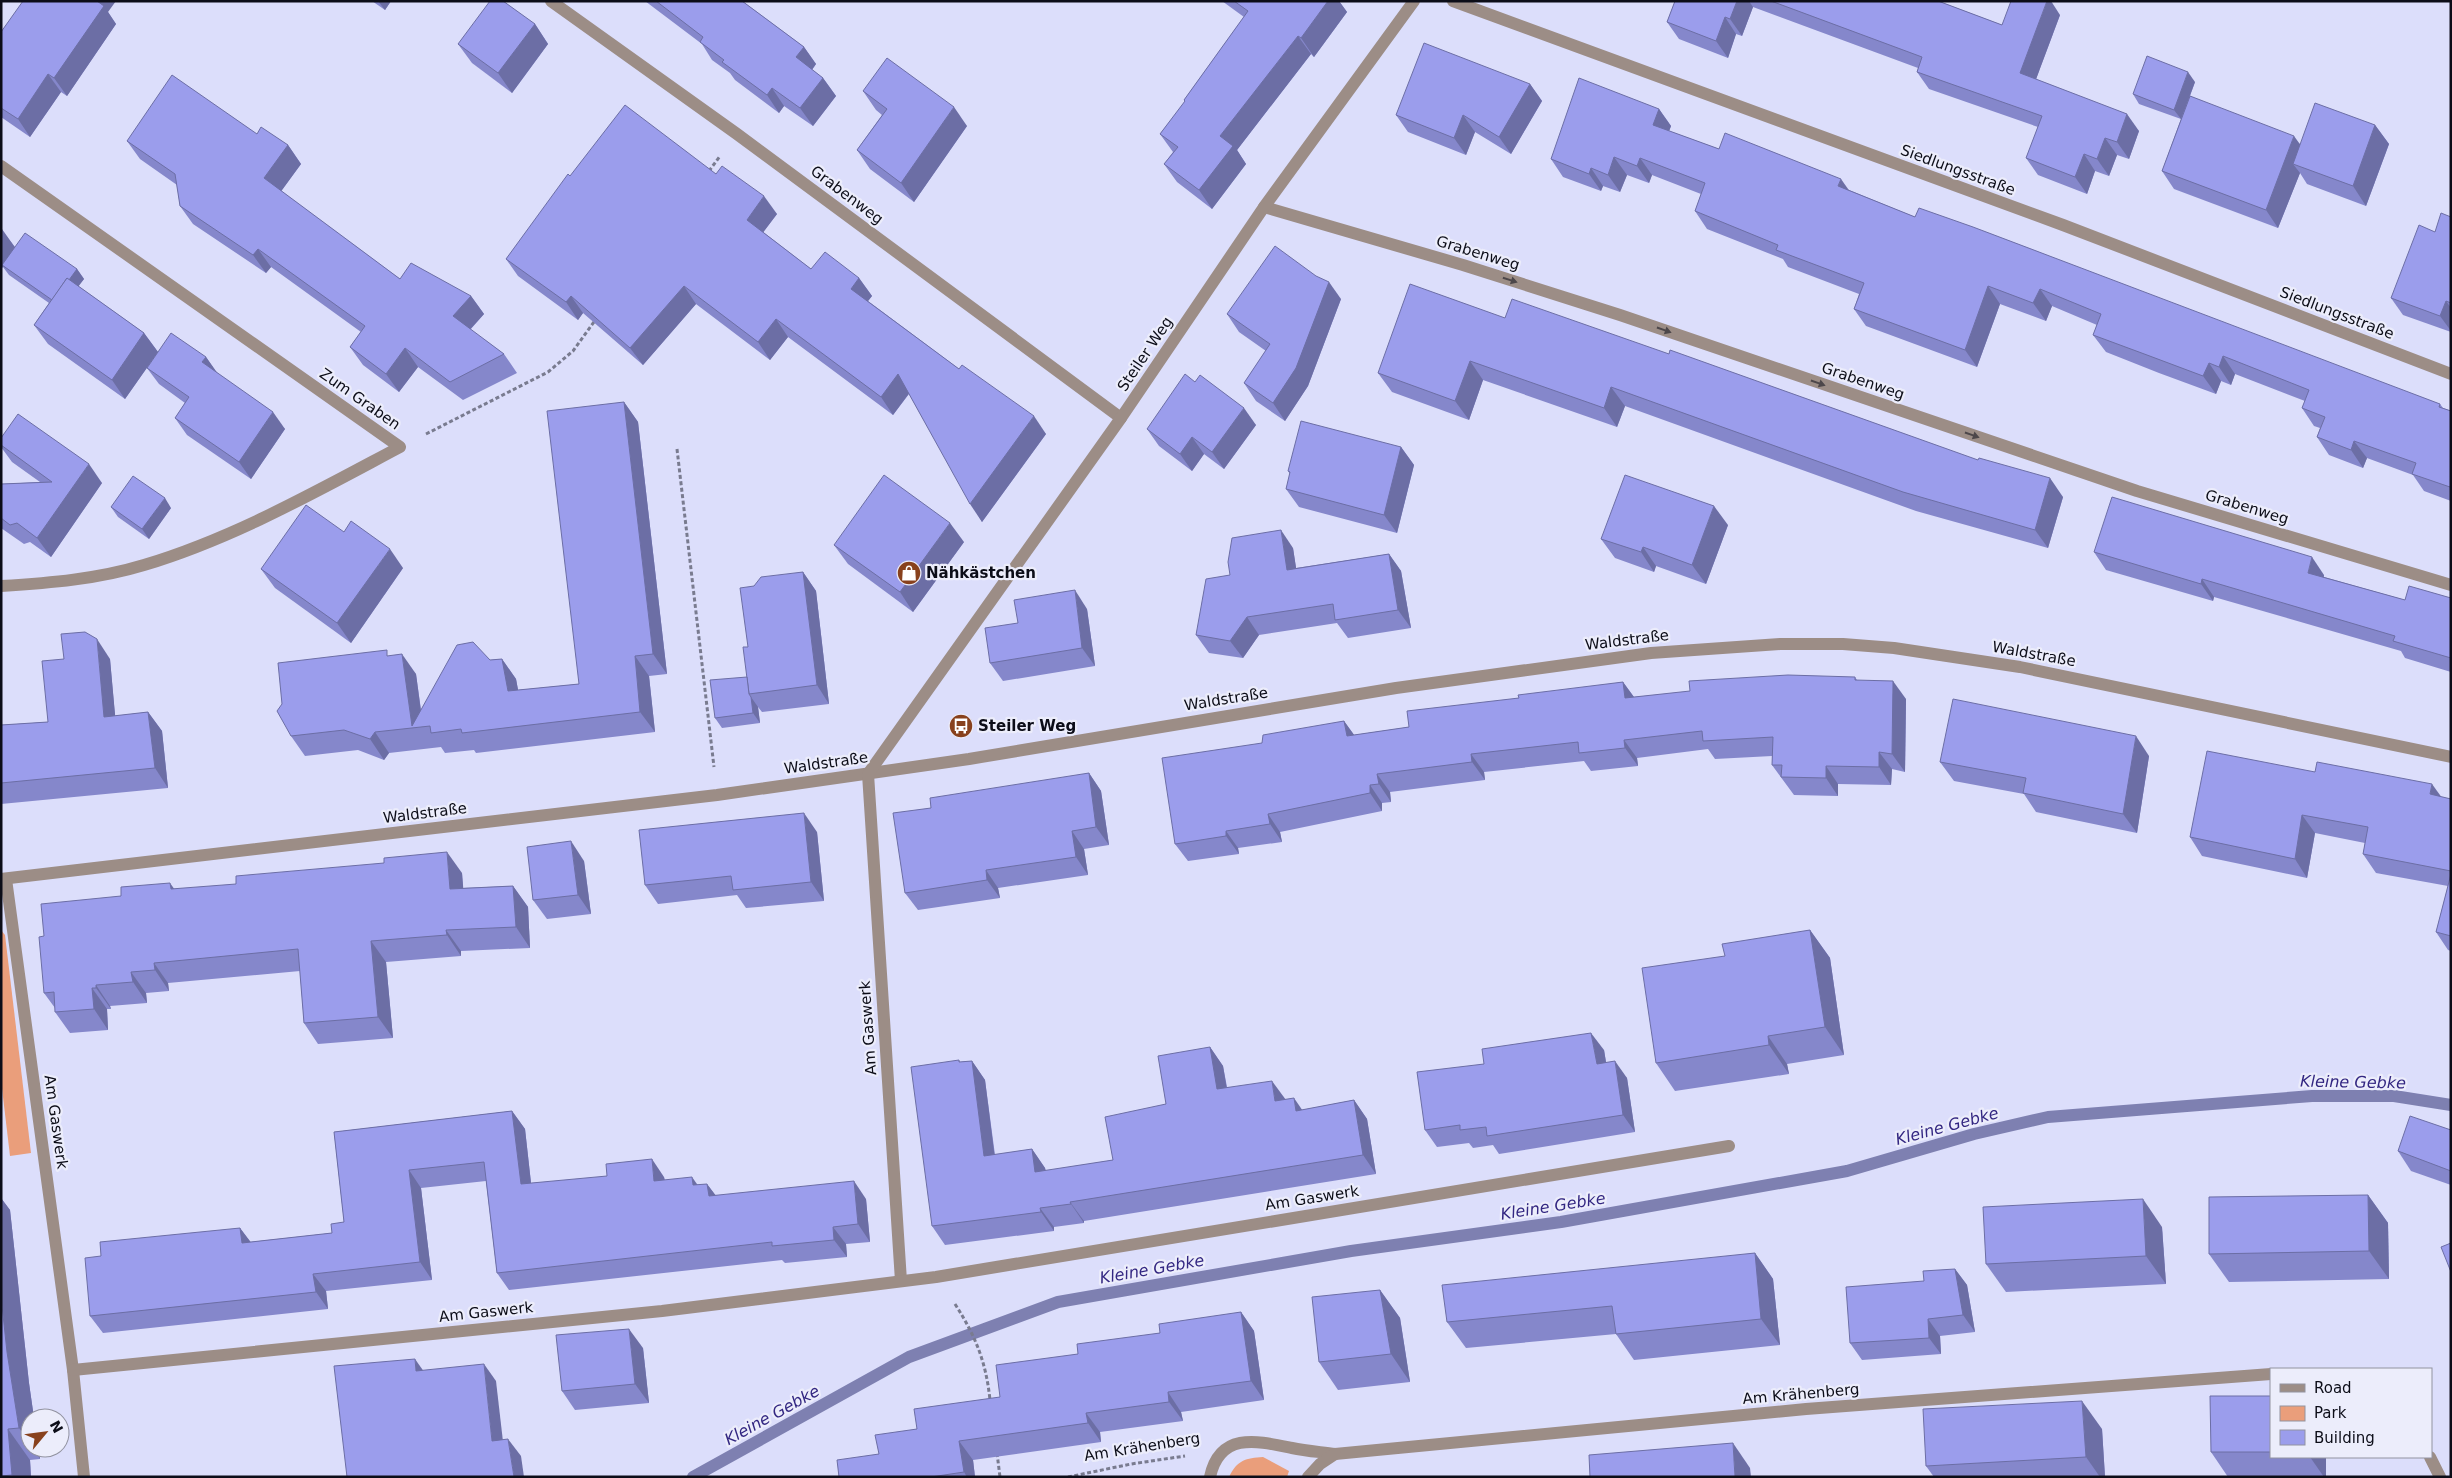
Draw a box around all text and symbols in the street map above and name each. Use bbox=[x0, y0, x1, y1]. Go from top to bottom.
street label: Siedlungsstraße bbox=[1898, 141, 2018, 199]
street label: Grabenweg bbox=[807, 162, 887, 228]
street label: Grabenweg bbox=[1434, 232, 1522, 274]
one-way arrow bbox=[1502, 276, 1517, 284]
street label: Siedlungsstraße bbox=[2277, 283, 2397, 343]
street label: Steiler Weg bbox=[1114, 313, 1176, 395]
one-way arrow bbox=[1657, 326, 1672, 334]
street label: Grabenweg bbox=[1819, 358, 1907, 404]
street label: Zum Graben bbox=[316, 365, 404, 433]
one-way arrow bbox=[1811, 379, 1826, 387]
one-way arrow bbox=[1965, 431, 1980, 439]
street label: Grabenweg bbox=[2203, 486, 2291, 528]
shop icon: Nähkästchen bbox=[896, 560, 922, 586]
place label: Nähkästchen bbox=[926, 564, 1036, 582]
street label: Waldstraße bbox=[1584, 626, 1670, 654]
street label: Waldstraße bbox=[1991, 638, 2077, 670]
street label: Waldstraße bbox=[1183, 684, 1269, 714]
bus stop icon: Steiler Weg bbox=[948, 713, 974, 739]
place label: Steiler Weg bbox=[978, 717, 1076, 735]
street label: Waldstraße bbox=[783, 748, 869, 778]
street label: Waldstraße bbox=[382, 799, 468, 827]
street label: Am Gaswerk bbox=[856, 980, 880, 1076]
water label: Kleine Gebke bbox=[2300, 1072, 2406, 1092]
street label: Am Gaswerk bbox=[41, 1074, 72, 1170]
water label: Kleine Gebke bbox=[1893, 1103, 2001, 1149]
street label: Am Gaswerk bbox=[1264, 1182, 1360, 1214]
water label: Kleine Gebke bbox=[1499, 1188, 1607, 1224]
water label: Kleine Gebke bbox=[1098, 1250, 1206, 1288]
street label: Am Gaswerk bbox=[438, 1298, 534, 1326]
legend bbox=[2270, 1368, 2432, 1458]
text: Road bbox=[2314, 1379, 2352, 1397]
street label: Am Krähenberg bbox=[1742, 1380, 1860, 1408]
water label: Kleine Gebke bbox=[721, 1381, 823, 1449]
text: Park bbox=[2314, 1404, 2347, 1422]
north arrow bbox=[20, 1408, 70, 1458]
text: N bbox=[47, 1418, 66, 1436]
street label: Am Krähenberg bbox=[1083, 1429, 1201, 1465]
text: Building bbox=[2314, 1429, 2375, 1447]

